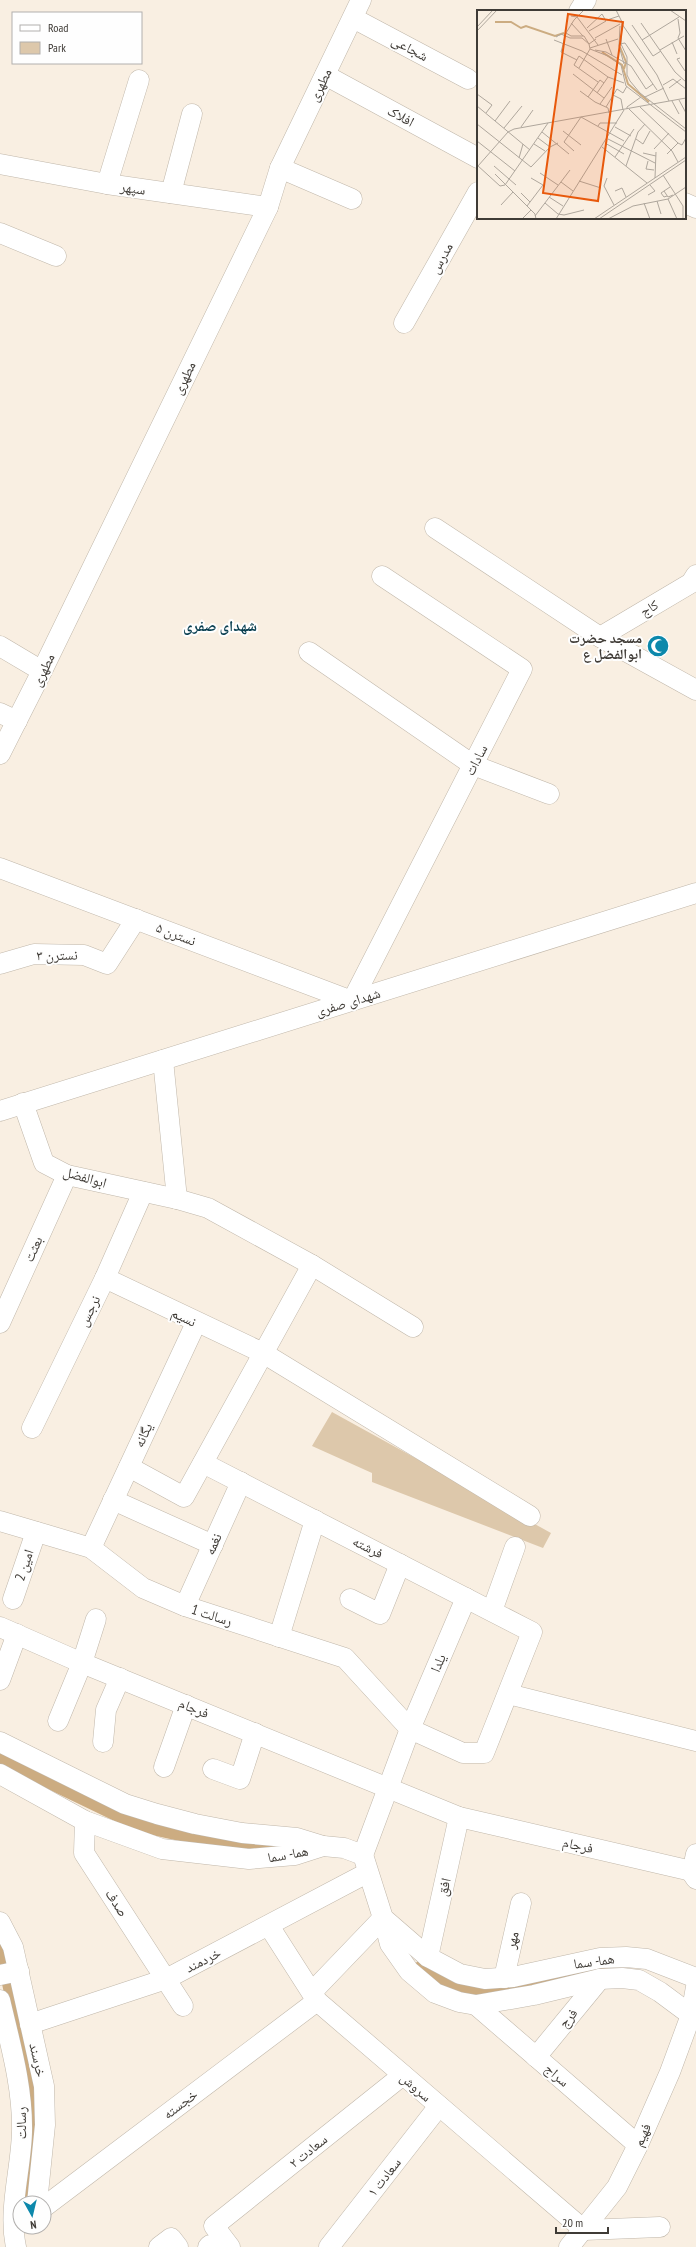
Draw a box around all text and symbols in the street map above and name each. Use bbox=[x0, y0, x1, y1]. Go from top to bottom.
inset map bbox=[477, 10, 686, 219]
legend bbox=[12, 12, 142, 64]
text: Road bbox=[48, 20, 68, 35]
street label: شجاعی bbox=[389, 31, 431, 65]
text: Park bbox=[48, 40, 66, 55]
street label: مطهری bbox=[304, 65, 336, 105]
street label: افلاک bbox=[384, 102, 418, 130]
street label: سپهر bbox=[118, 177, 147, 199]
street label: مدرس bbox=[425, 239, 457, 277]
street label: مطهری bbox=[168, 358, 200, 398]
street label: کاج bbox=[637, 595, 662, 621]
district label: شهدای صفری bbox=[183, 616, 257, 635]
place label: مسجد حضرت ابوالفضل ع bbox=[569, 629, 642, 663]
mosque icon: مسجد حضرت ابوالفضل ع bbox=[645, 633, 671, 659]
street label: مطهری bbox=[27, 650, 59, 690]
street label: سادات bbox=[461, 741, 491, 779]
street label: نسترن ۵ bbox=[153, 918, 199, 950]
street label: نسترن ۳ bbox=[36, 946, 78, 964]
street label: شهدای صفری bbox=[313, 984, 383, 1020]
street label: ابوالفضل bbox=[61, 1162, 109, 1192]
street label: بعثت bbox=[19, 1233, 47, 1265]
street label: نرجس bbox=[74, 1292, 104, 1330]
street label: نسیم bbox=[168, 1303, 200, 1332]
street label: یگانه bbox=[130, 1420, 157, 1450]
street label: نغمه bbox=[200, 1530, 226, 1558]
street label: فرشته bbox=[350, 1532, 386, 1562]
street label: امین 2 bbox=[10, 1547, 38, 1583]
street label: رسالت 1 bbox=[189, 1600, 235, 1630]
street label: یلدا bbox=[426, 1651, 450, 1675]
street label: فرجام bbox=[176, 1694, 212, 1723]
street label: فرجام bbox=[561, 1833, 595, 1858]
street label: هما- سما bbox=[266, 1842, 310, 1866]
street label: افق bbox=[433, 1876, 456, 1898]
street label: صدف bbox=[101, 1886, 133, 1920]
street label: مهر bbox=[501, 1930, 523, 1951]
street label: خردمند bbox=[182, 1943, 224, 1977]
street label: هما- سما bbox=[572, 1949, 616, 1973]
street label: فرج bbox=[555, 2004, 582, 2032]
street label: خرسند bbox=[25, 2041, 51, 2079]
street label: سراج bbox=[540, 2059, 573, 2091]
street label: سروش bbox=[397, 2069, 435, 2105]
street label: خجسته bbox=[159, 2085, 201, 2123]
street label: رسالت bbox=[12, 2107, 30, 2139]
street label: فهیم bbox=[629, 2120, 656, 2150]
street label: سعادت ۲ bbox=[285, 2130, 331, 2172]
street label: سعادت ۱ bbox=[363, 2154, 405, 2200]
north arrow bbox=[12, 2195, 52, 2235]
scale bar bbox=[556, 2209, 608, 2235]
text: 20 m bbox=[562, 2215, 583, 2230]
text: N bbox=[29, 2218, 37, 2232]

